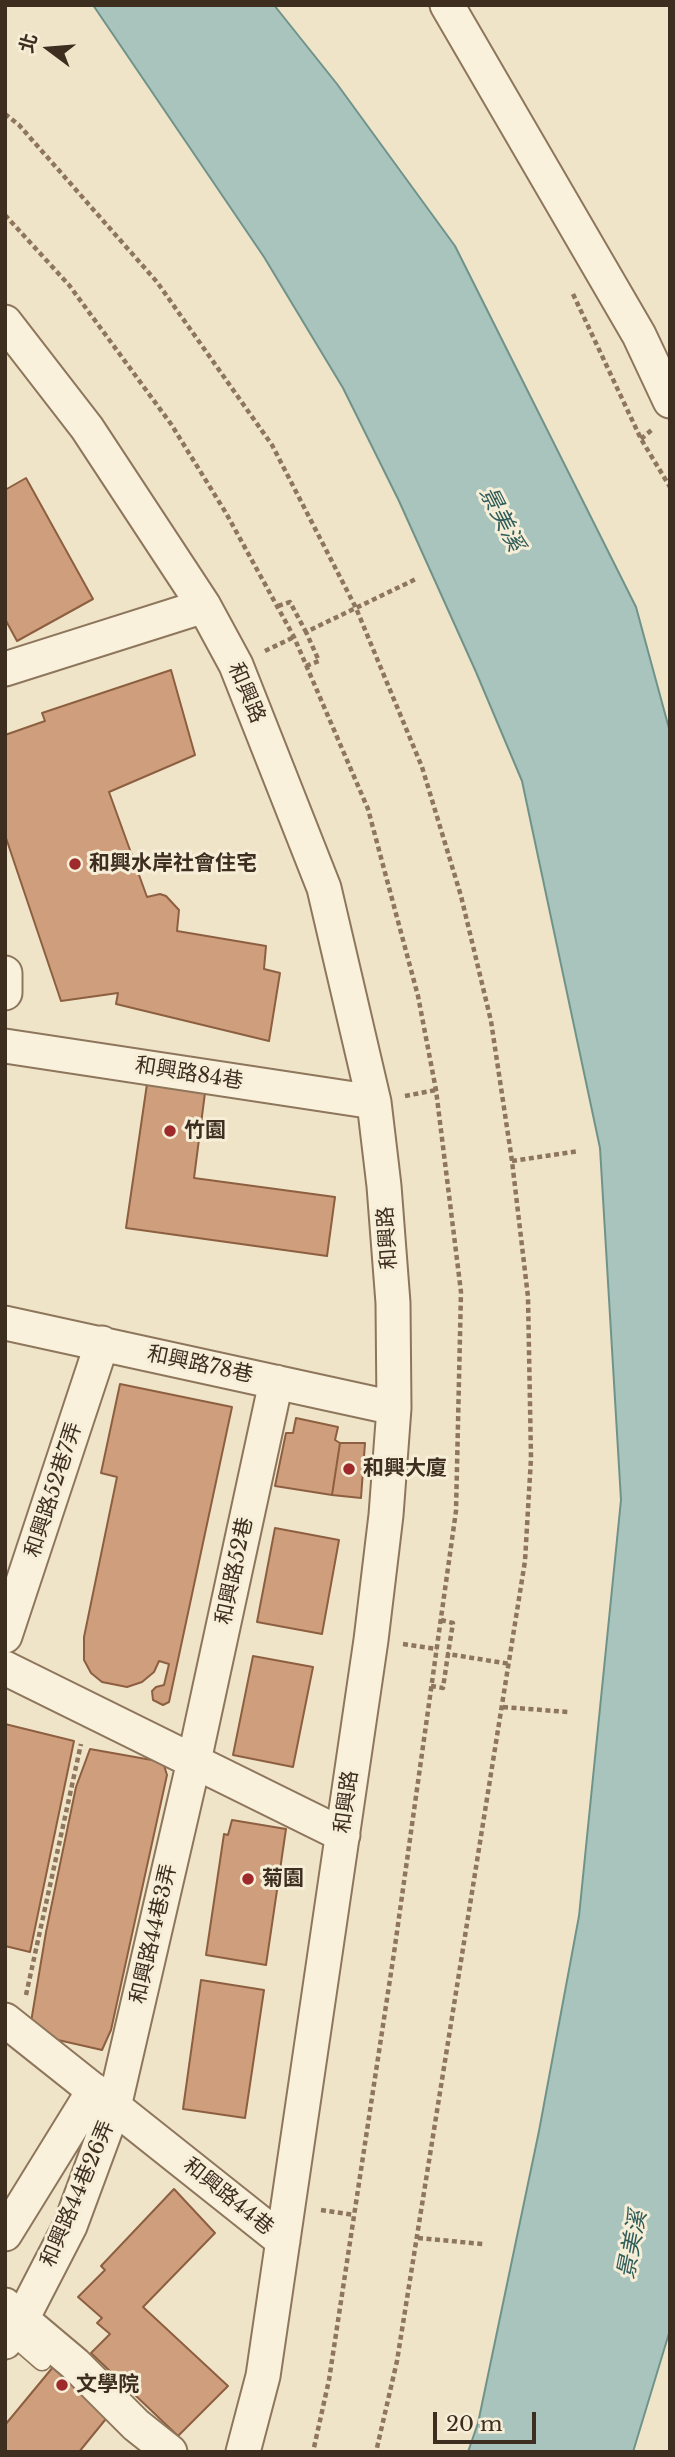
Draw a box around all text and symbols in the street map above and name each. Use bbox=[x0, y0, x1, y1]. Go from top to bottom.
north arrow bbox=[14, 14, 84, 84]
text: 北 bbox=[15, 31, 42, 55]
water label: 景美溪 bbox=[473, 482, 529, 556]
street label: 和興路 bbox=[222, 659, 270, 727]
place label: 和興水岸社會住宅 bbox=[89, 851, 257, 877]
marker: 和興水岸社會住宅 bbox=[67, 856, 83, 872]
street label: 和興路84巷 bbox=[133, 1053, 245, 1095]
place label: 竹園 bbox=[184, 1118, 226, 1144]
marker: 竹園 bbox=[162, 1123, 178, 1139]
street label: 和興路 bbox=[373, 1206, 403, 1270]
street label: 和興路78巷 bbox=[145, 1342, 255, 1388]
street label: 和興路52巷7弄 bbox=[20, 1419, 88, 1561]
place label: 和興大廈 bbox=[363, 1456, 447, 1482]
marker: 和興大廈 bbox=[341, 1461, 357, 1477]
street label: 和興路52巷 bbox=[211, 1515, 259, 1627]
street label: 和興路 bbox=[330, 1769, 364, 1835]
street label: 和興路44巷3弄 bbox=[126, 1862, 182, 2006]
place label: 菊園 bbox=[262, 1866, 304, 1892]
marker: 菊園 bbox=[240, 1871, 256, 1887]
street label: 和興路44巷26弄 bbox=[36, 2117, 120, 2271]
street label: 和興路44巷 bbox=[178, 2153, 278, 2241]
water label: 景美溪 bbox=[613, 2209, 653, 2281]
place label: 文學院 bbox=[76, 2372, 139, 2398]
marker: 文學院 bbox=[54, 2377, 70, 2393]
scale bar bbox=[437, 2398, 540, 2442]
text: 20 m bbox=[446, 2411, 503, 2437]

